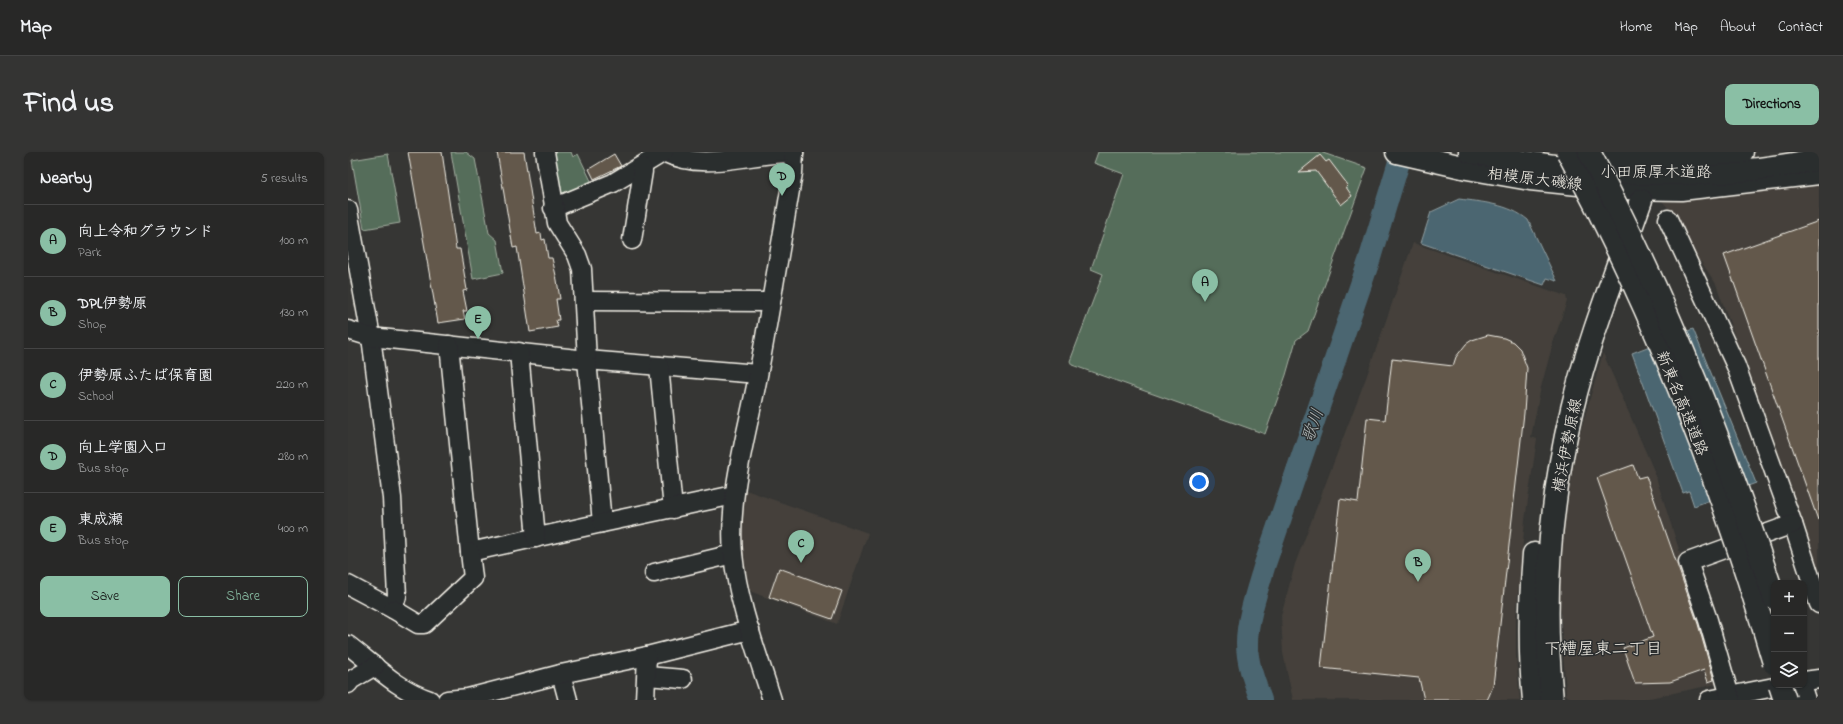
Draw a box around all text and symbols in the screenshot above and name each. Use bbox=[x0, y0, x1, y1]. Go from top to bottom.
text: Map bbox=[20, 14, 52, 41]
text: Home bbox=[1620, 17, 1652, 38]
text: Map bbox=[1674, 17, 1698, 38]
text: About bbox=[1720, 17, 1756, 38]
text: Contact bbox=[1778, 17, 1823, 38]
text: Find us bbox=[24, 84, 114, 125]
button: Directions bbox=[1725, 84, 1819, 125]
street label: 小田原厚木道路 bbox=[1600, 161, 1712, 185]
street label: 相模原大磯線 bbox=[1486, 162, 1584, 198]
pin: D bbox=[769, 163, 795, 196]
text: Nearby bbox=[40, 166, 92, 191]
text: 5 results bbox=[260, 169, 308, 188]
text: 向上令和グラウンド bbox=[78, 221, 213, 243]
text: A bbox=[49, 231, 57, 250]
text: 100 m bbox=[279, 231, 308, 250]
text: Park bbox=[78, 243, 102, 262]
pin: A bbox=[1192, 269, 1218, 302]
text: DPL伊勢原 bbox=[78, 293, 147, 315]
text: B bbox=[49, 303, 57, 322]
text: 130 m bbox=[280, 303, 308, 322]
pin: E bbox=[465, 306, 491, 339]
text: Shop bbox=[78, 315, 106, 334]
street label: 新東名高速道路 bbox=[1649, 347, 1713, 460]
text: 伊勢原ふたば保育園 bbox=[78, 365, 213, 387]
text: C bbox=[49, 375, 57, 394]
text: 220 m bbox=[276, 375, 308, 394]
text: School bbox=[78, 387, 114, 406]
street label: 横浜伊勢原線 bbox=[1547, 396, 1589, 495]
water label: 歌川 bbox=[1296, 405, 1331, 446]
text: 向上学園入口 bbox=[78, 437, 168, 459]
text: D bbox=[48, 447, 58, 466]
text: 280 m bbox=[278, 447, 308, 466]
text: Bus stop bbox=[78, 459, 129, 478]
your location bbox=[1189, 472, 1209, 492]
text: 東成瀬 bbox=[78, 509, 123, 531]
text: E bbox=[49, 519, 57, 538]
text: 400 m bbox=[278, 519, 308, 538]
pin: C bbox=[788, 530, 814, 563]
text: Bus stop bbox=[78, 531, 129, 550]
pin: B bbox=[1405, 549, 1431, 582]
button: Save bbox=[40, 576, 170, 617]
button: Share bbox=[178, 576, 308, 617]
map controls bbox=[1771, 580, 1807, 688]
button: + bbox=[1771, 580, 1807, 616]
button: − bbox=[1771, 616, 1807, 652]
district label: 下糟屋東二丁目 bbox=[1544, 637, 1663, 662]
button: layers bbox=[1771, 652, 1807, 688]

